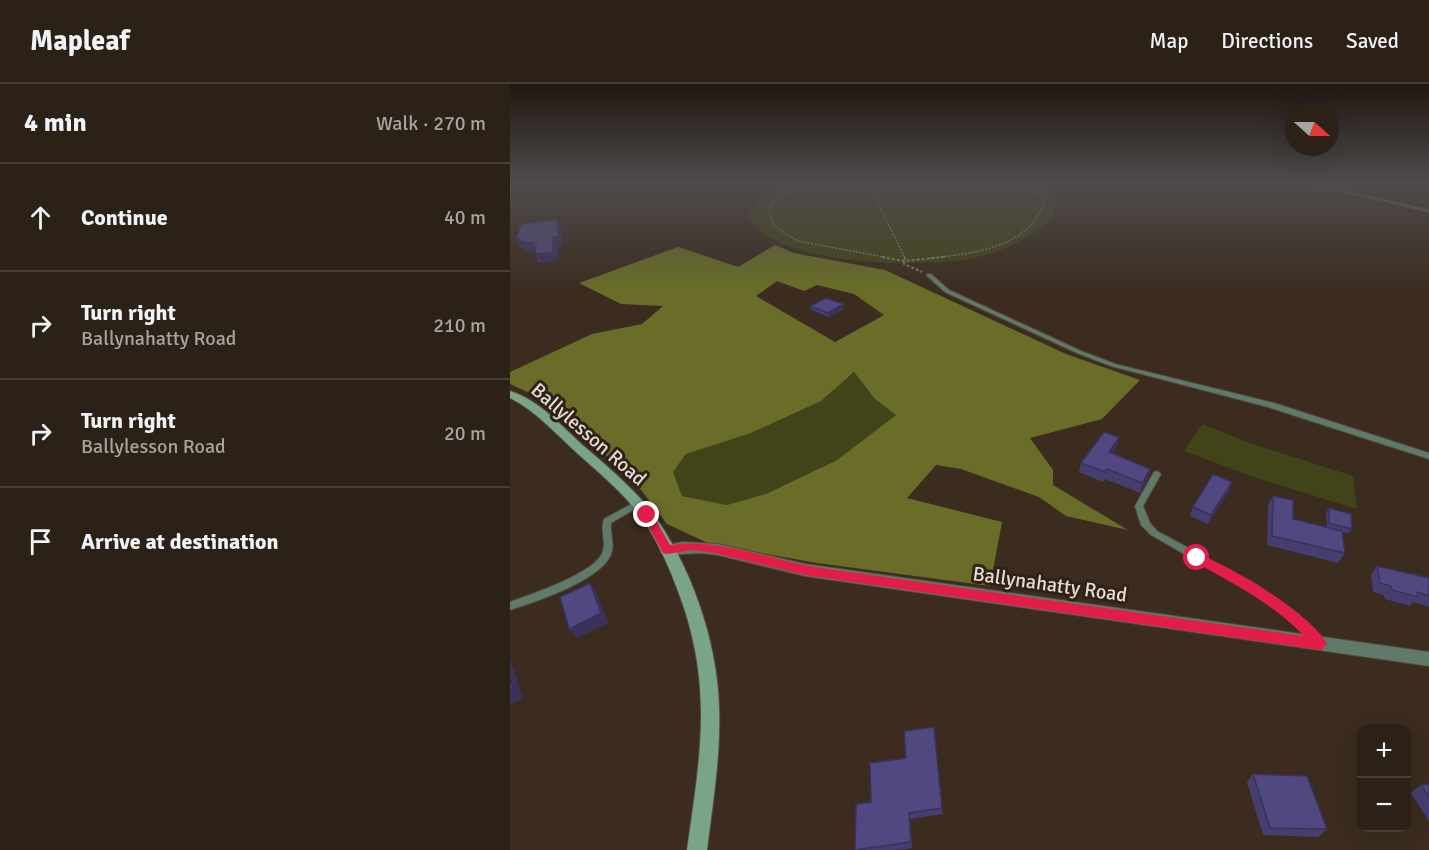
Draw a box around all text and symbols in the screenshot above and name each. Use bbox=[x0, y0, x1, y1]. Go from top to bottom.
text: Mapleaf bbox=[30, 24, 130, 58]
text: Map bbox=[1150, 28, 1188, 54]
text: Directions bbox=[1221, 28, 1313, 54]
text: Saved bbox=[1346, 28, 1399, 54]
north arrow bbox=[1285, 102, 1339, 156]
text: 4 min bbox=[24, 107, 87, 139]
text: Walk · 270 m bbox=[376, 111, 486, 136]
icon: ahead bbox=[24, 201, 57, 234]
text: Continue bbox=[81, 204, 168, 231]
text: 40 m bbox=[444, 205, 486, 230]
text: Turn right bbox=[81, 299, 176, 326]
icon: right bbox=[24, 309, 57, 342]
text: 210 m bbox=[433, 313, 486, 338]
text: Ballynahatty Road bbox=[81, 326, 236, 351]
street label: Ballylesson Road bbox=[526, 378, 651, 491]
text: Turn right bbox=[81, 407, 176, 434]
icon: right bbox=[24, 417, 57, 450]
text: 20 m bbox=[444, 421, 486, 446]
text: Ballylesson Road bbox=[81, 434, 226, 459]
route end bbox=[633, 501, 659, 527]
icon: arrive bbox=[24, 525, 57, 558]
text: Arrive at destination bbox=[81, 528, 278, 555]
route start bbox=[1183, 544, 1209, 570]
street label: Ballynahatty Road bbox=[971, 561, 1129, 608]
map controls bbox=[1357, 724, 1411, 832]
button: + bbox=[1357, 724, 1411, 778]
button: − bbox=[1357, 778, 1411, 832]

